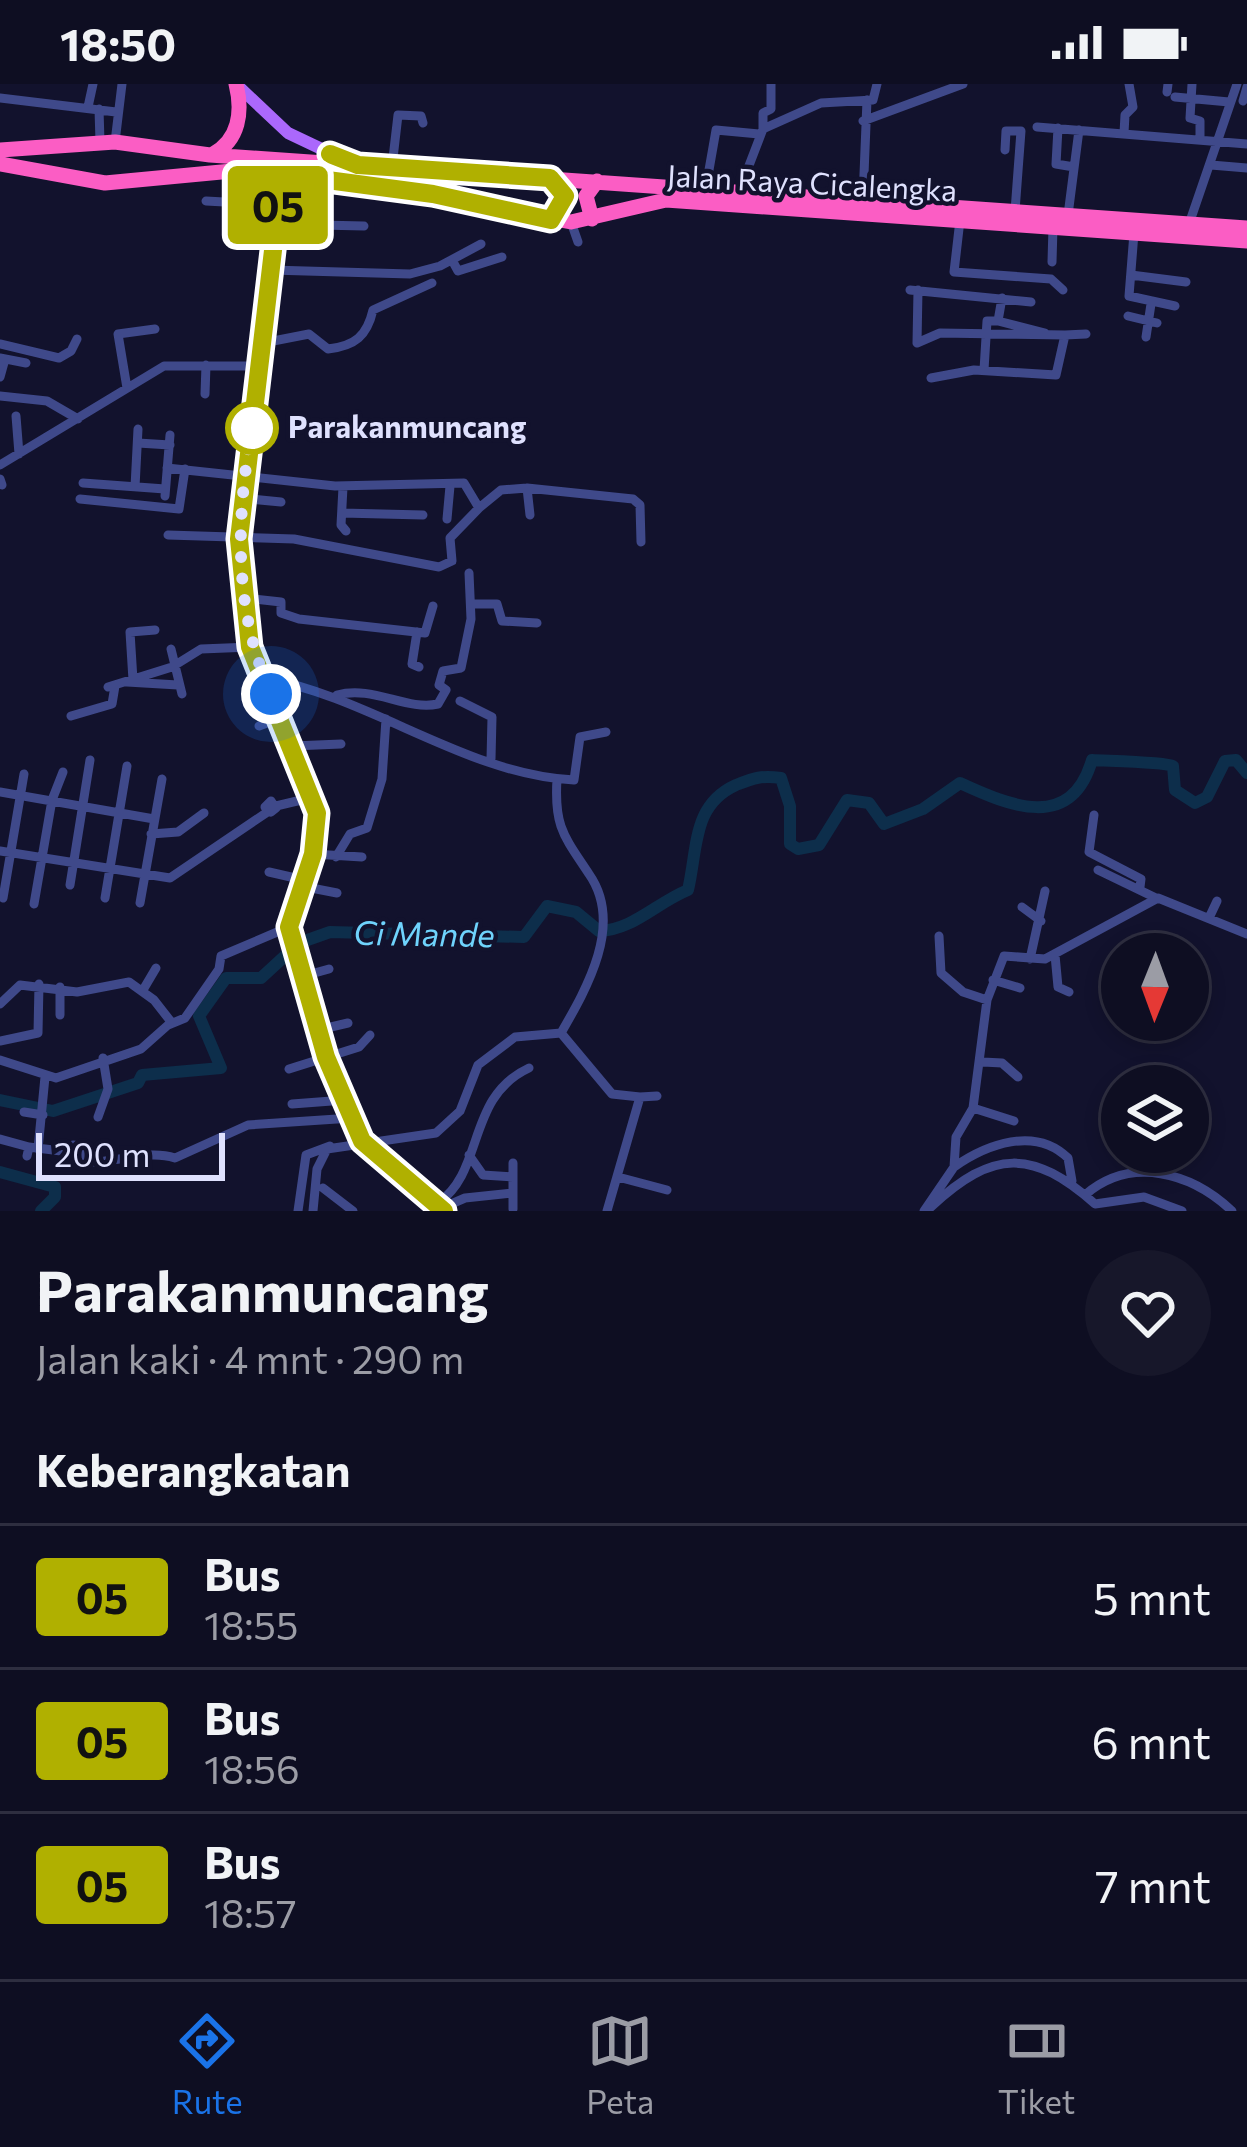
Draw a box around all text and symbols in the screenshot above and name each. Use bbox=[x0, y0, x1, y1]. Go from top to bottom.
text: 18:50 bbox=[60, 15, 176, 70]
street label: Jalan Raya Cicalengka bbox=[666, 155, 958, 208]
line badge: 05 bbox=[224, 166, 332, 244]
text: 05 bbox=[252, 179, 304, 231]
marker: Parakanmuncang bbox=[227, 403, 277, 453]
place label: Parakanmuncang bbox=[288, 407, 526, 444]
your location bbox=[241, 664, 301, 724]
water label: Ci Mande bbox=[353, 911, 495, 954]
north arrow bbox=[1101, 933, 1209, 1041]
map controls bbox=[1101, 933, 1209, 1173]
button: layers bbox=[1101, 1065, 1209, 1173]
scale bar bbox=[36, 1127, 225, 1180]
text: 200 m bbox=[54, 1133, 150, 1174]
button: heart bbox=[1085, 1250, 1211, 1376]
text: Parakanmuncang bbox=[36, 1254, 489, 1324]
text: Jalan kaki · 4 mnt · 290 m bbox=[36, 1334, 464, 1382]
text: Keberangkatan bbox=[36, 1441, 350, 1496]
text: Bus bbox=[204, 1545, 280, 1600]
text: 5 mnt bbox=[1093, 1569, 1211, 1624]
text: 05 bbox=[76, 1571, 128, 1623]
text: 18:55 bbox=[204, 1600, 298, 1648]
text: Bus bbox=[204, 1689, 280, 1744]
text: 6 mnt bbox=[1092, 1713, 1211, 1768]
text: 05 bbox=[76, 1715, 128, 1767]
text: 18:56 bbox=[204, 1744, 300, 1792]
text: Bus bbox=[204, 1833, 280, 1888]
text: 7 mnt bbox=[1095, 1857, 1211, 1912]
text: 05 bbox=[76, 1859, 128, 1911]
text: 18:57 bbox=[204, 1888, 297, 1936]
tab: Rute bbox=[172, 2008, 243, 2121]
tab: Peta bbox=[586, 2008, 654, 2121]
tab: Tiket bbox=[998, 2008, 1075, 2121]

